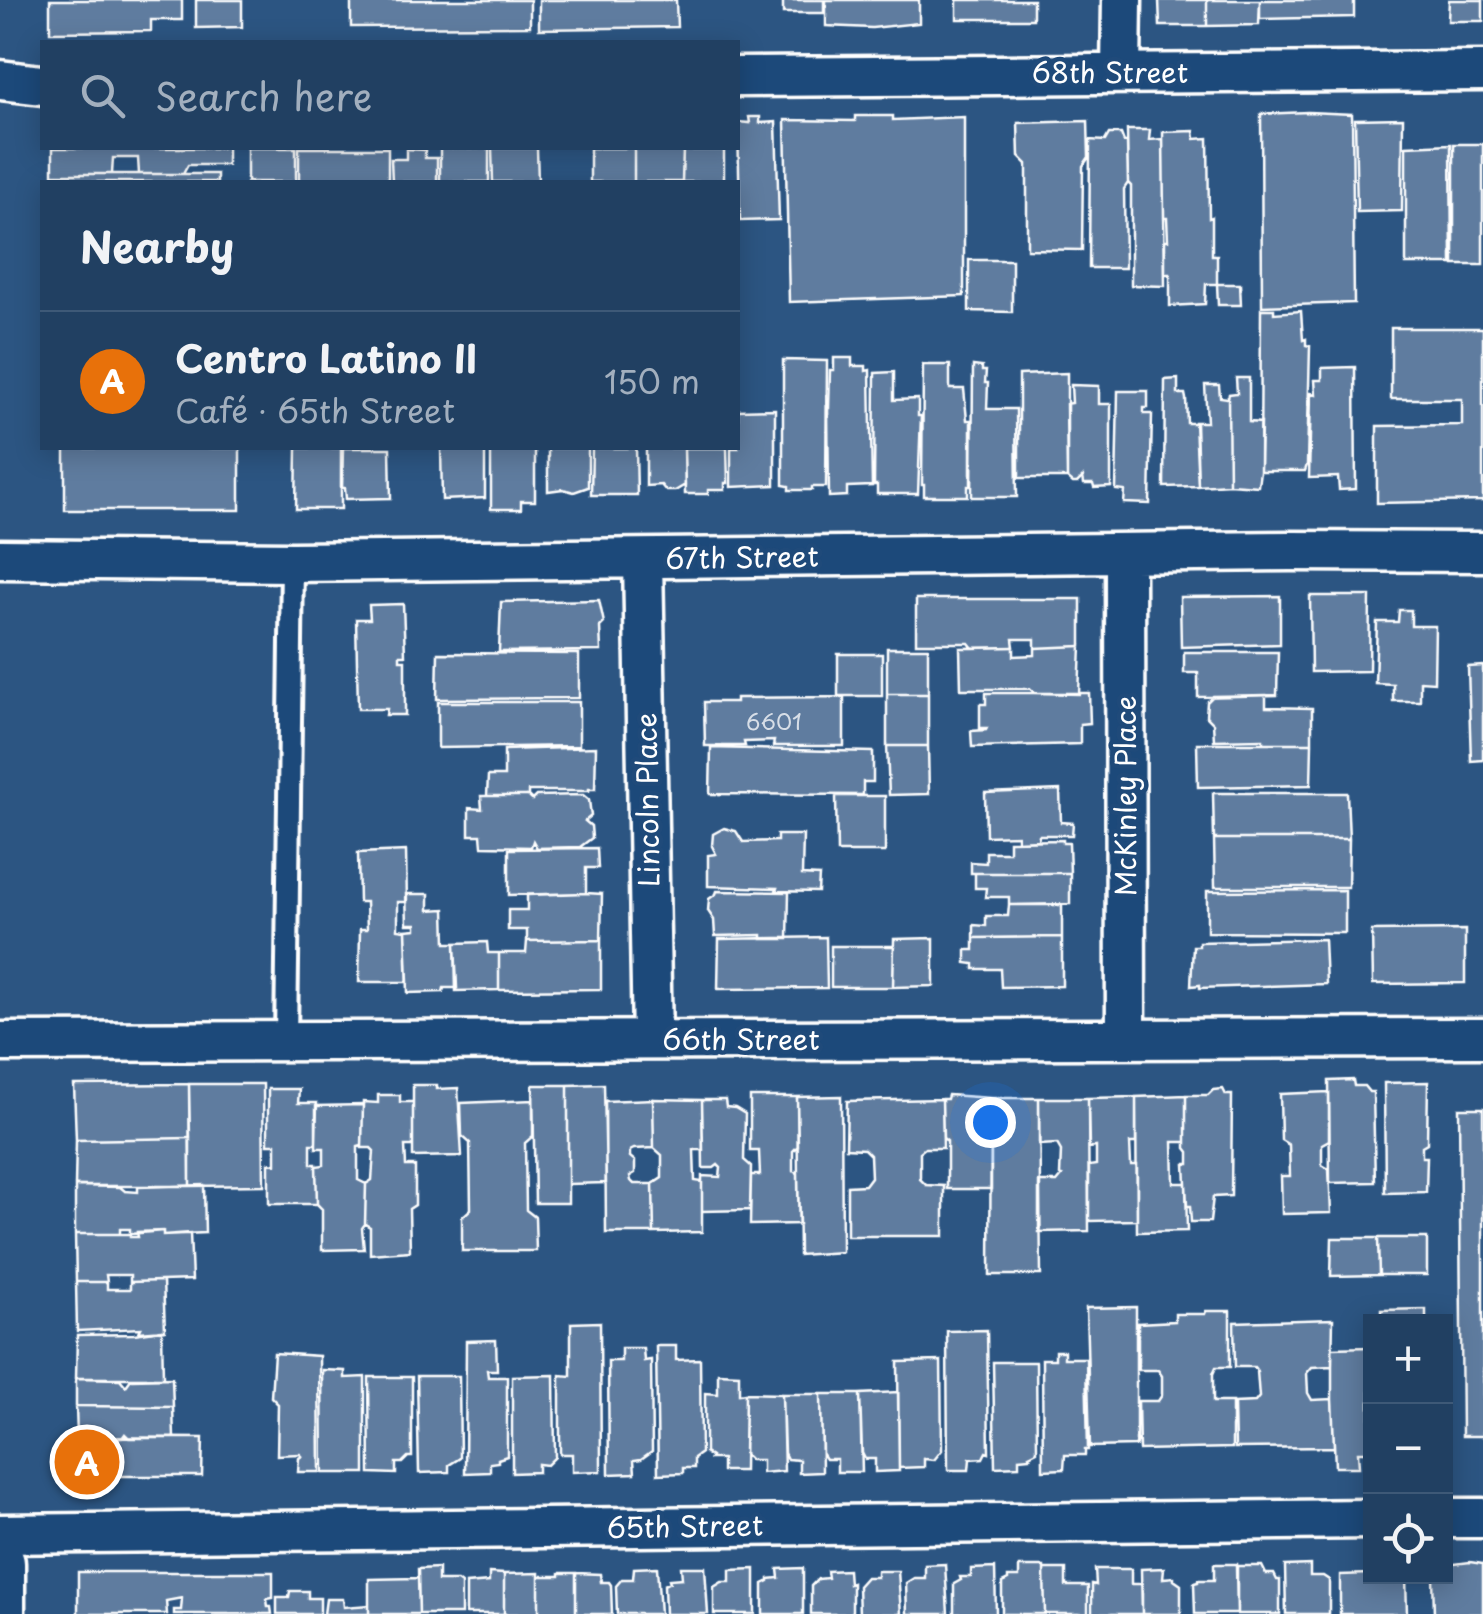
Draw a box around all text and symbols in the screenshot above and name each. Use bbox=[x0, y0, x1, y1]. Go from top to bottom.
search box bbox=[40, 40, 740, 150]
street label: 68th Street bbox=[1032, 50, 1188, 93]
text: Search here bbox=[155, 67, 372, 124]
icon: search bbox=[75, 68, 130, 123]
text: Nearby bbox=[80, 214, 234, 277]
text: Centro Latino II bbox=[175, 329, 477, 386]
text: A bbox=[100, 357, 125, 405]
text: 150 m bbox=[604, 357, 700, 405]
text: Café · 65th Street bbox=[175, 386, 455, 434]
street label: 67th Street bbox=[665, 534, 819, 579]
street label: McKinley Place bbox=[1103, 696, 1146, 896]
house number: 6601 bbox=[746, 704, 802, 737]
street label: Lincoln Place bbox=[623, 712, 670, 888]
street label: 66th Street bbox=[662, 1017, 820, 1060]
your location bbox=[965, 1097, 1016, 1148]
map controls bbox=[1363, 1314, 1453, 1584]
button: + bbox=[1363, 1314, 1453, 1404]
button: − bbox=[1363, 1404, 1453, 1494]
pin: A bbox=[54, 1424, 120, 1500]
button: locate bbox=[1363, 1494, 1453, 1584]
street label: 65th Street bbox=[606, 1503, 763, 1548]

